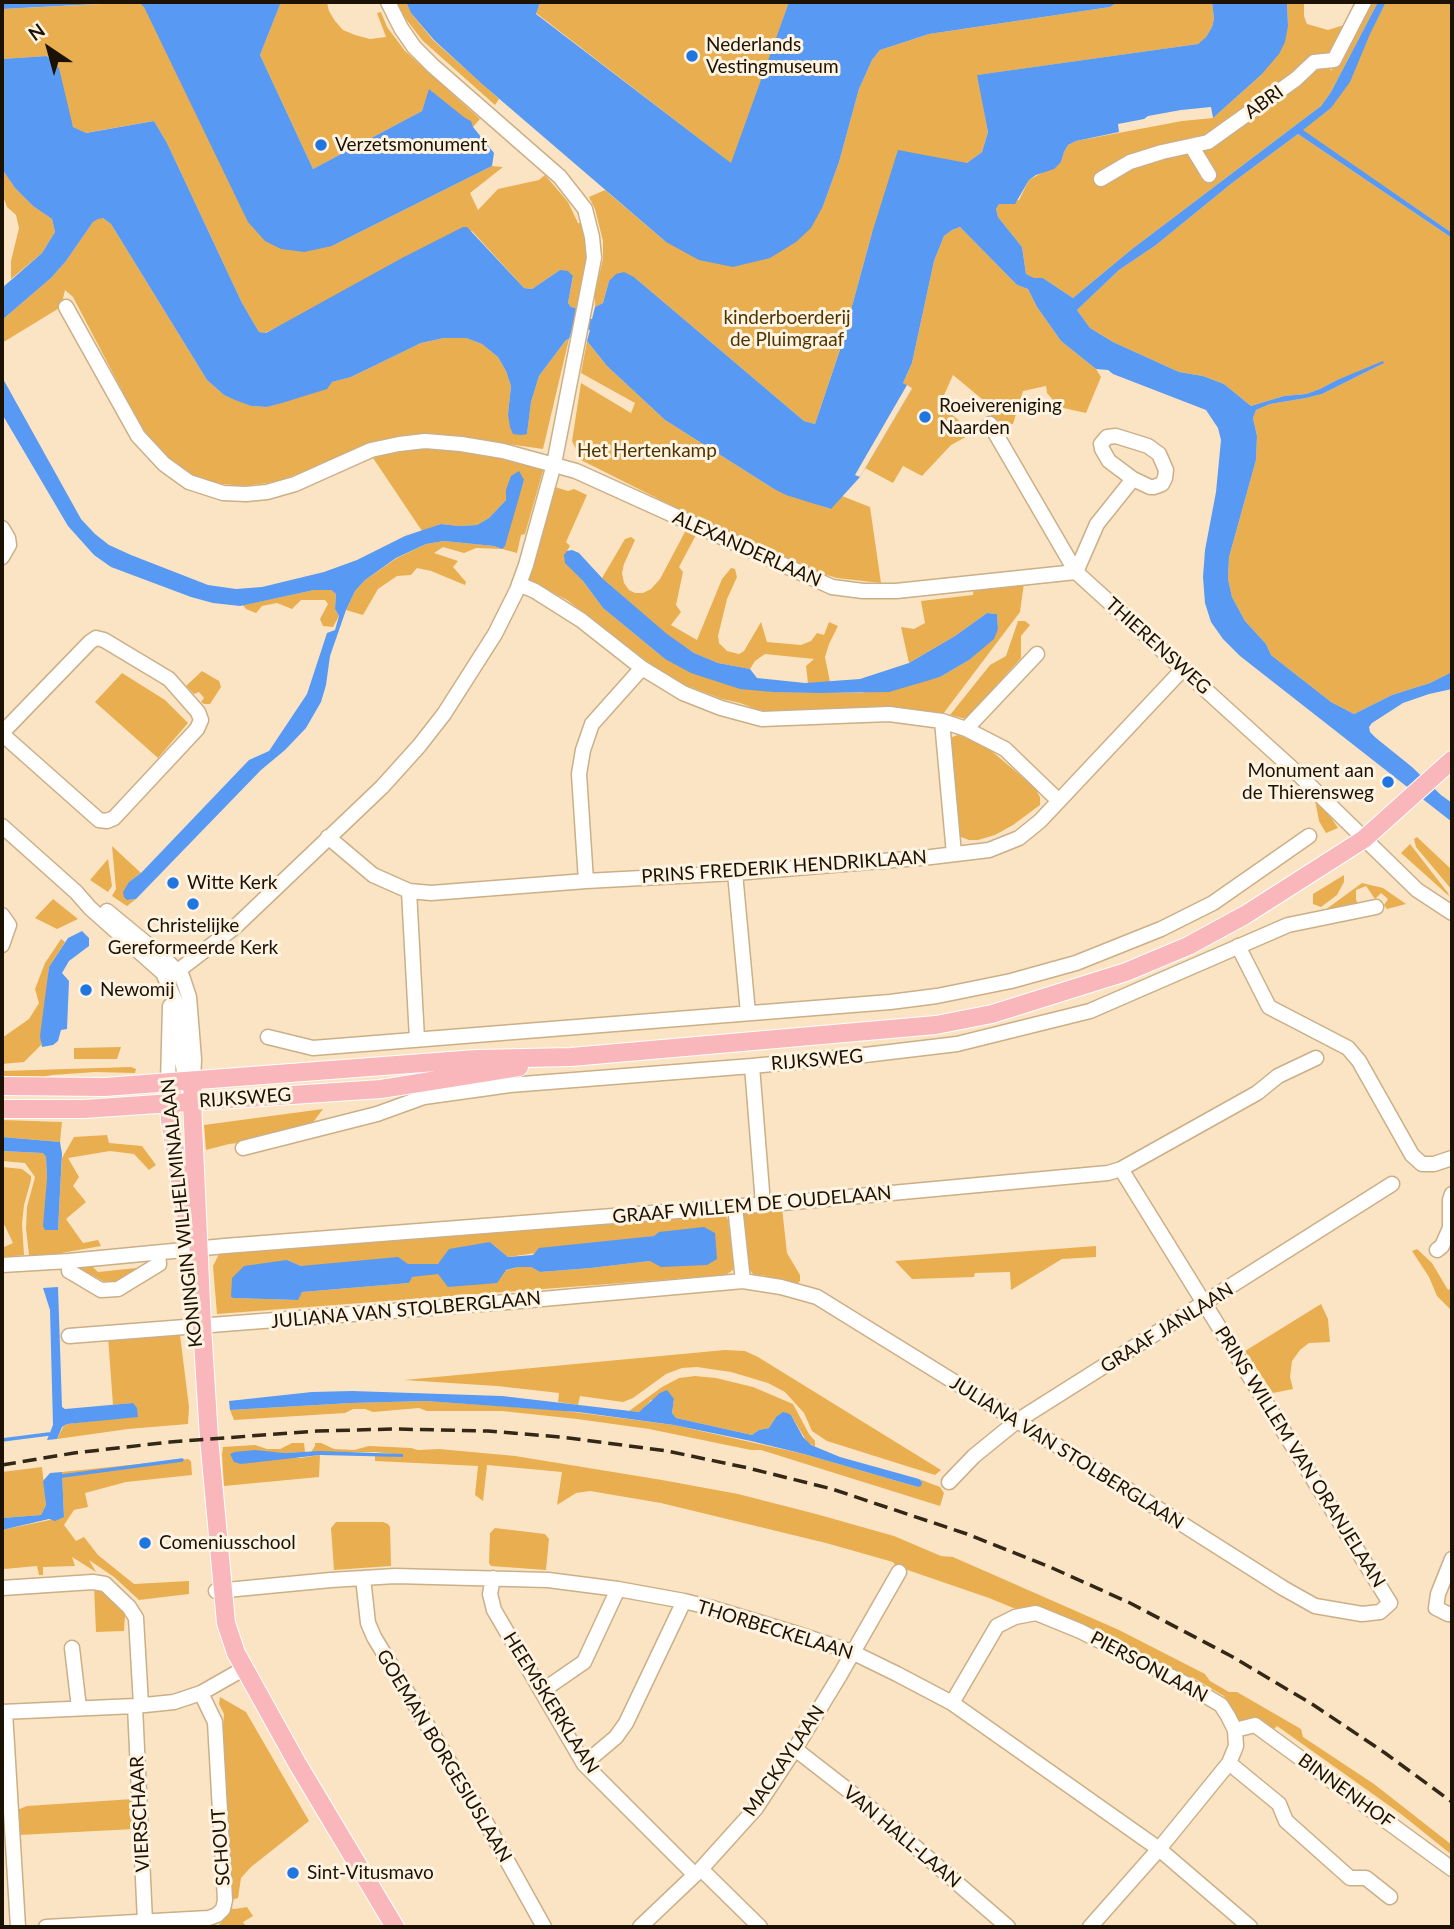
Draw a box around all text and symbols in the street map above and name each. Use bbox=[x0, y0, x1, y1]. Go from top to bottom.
north arrow bbox=[14, 14, 84, 84]
text: N bbox=[24, 18, 49, 45]
place label: Nederlands Vestingmuseum bbox=[706, 34, 839, 78]
marker: Nederlands Vestingmuseum bbox=[684, 48, 700, 64]
street label: ABRI bbox=[1240, 80, 1288, 124]
place label: Verzetsmonument bbox=[335, 134, 487, 156]
marker: Verzetsmonument bbox=[313, 137, 329, 153]
park label: kinderboerderij de Pluimgraaf bbox=[723, 307, 851, 351]
place label: Roeivereniging Naarden bbox=[939, 395, 1062, 439]
marker: Roeivereniging Naarden bbox=[917, 409, 933, 425]
park label: Het Hertenkamp bbox=[577, 440, 717, 462]
street label: ALEXANDERLAAN bbox=[669, 506, 825, 592]
street label: THIERENSWEG bbox=[1101, 593, 1215, 699]
place label: Monument aan de Thierensweg bbox=[1242, 760, 1374, 804]
marker: Monument aan de Thierensweg bbox=[1380, 774, 1396, 790]
street label: PRINS FREDERIK HENDRIKLAAN bbox=[640, 846, 928, 888]
place label: Witte Kerk bbox=[187, 872, 277, 894]
marker: Witte Kerk bbox=[165, 875, 181, 891]
marker: Christelijke Gereformeerde Kerk bbox=[185, 896, 201, 912]
place label: Christelijke Gereformeerde Kerk bbox=[108, 915, 278, 959]
place label: Newomij bbox=[100, 979, 174, 1001]
marker: Newomij bbox=[78, 982, 94, 998]
street label: RIJKSWEG bbox=[770, 1045, 864, 1075]
street label: KONINGIN WILHELMINALAAN bbox=[157, 1077, 207, 1349]
street label: RIJKSWEG bbox=[198, 1083, 292, 1113]
street label: GRAAF WILLEM DE OUDELAAN bbox=[612, 1181, 892, 1229]
street label: GRAAF JANLAAN bbox=[1096, 1278, 1238, 1378]
street label: JULIANA VAN STOLBERGLAAN bbox=[270, 1287, 542, 1333]
street label: PRINS WILLEM VAN ORANJELAAN bbox=[1210, 1322, 1390, 1592]
street label: JULIANA VAN STOLBERGLAAN bbox=[946, 1372, 1188, 1534]
place label: Comeniusschool bbox=[159, 1532, 296, 1554]
marker: Comeniusschool bbox=[137, 1535, 153, 1551]
street label: THORBECKELAAN bbox=[694, 1595, 856, 1665]
street label: PIERSONLAAN bbox=[1086, 1627, 1212, 1707]
street label: HEEMSKERKLAAN bbox=[498, 1628, 604, 1778]
street label: GOEMAN BORGESIUSLAAN bbox=[371, 1646, 517, 1866]
street label: MACKAYLAAN bbox=[739, 1701, 829, 1821]
street label: BINNENHOF bbox=[1294, 1749, 1398, 1833]
street label: VIERSCHAAR bbox=[126, 1755, 154, 1873]
street label: VAN HALL-LAAN bbox=[839, 1781, 965, 1893]
street label: SCHOUT bbox=[207, 1807, 235, 1887]
place label: Sint-Vitusmavo bbox=[307, 1862, 434, 1884]
marker: Sint-Vitusmavo bbox=[285, 1865, 301, 1881]

